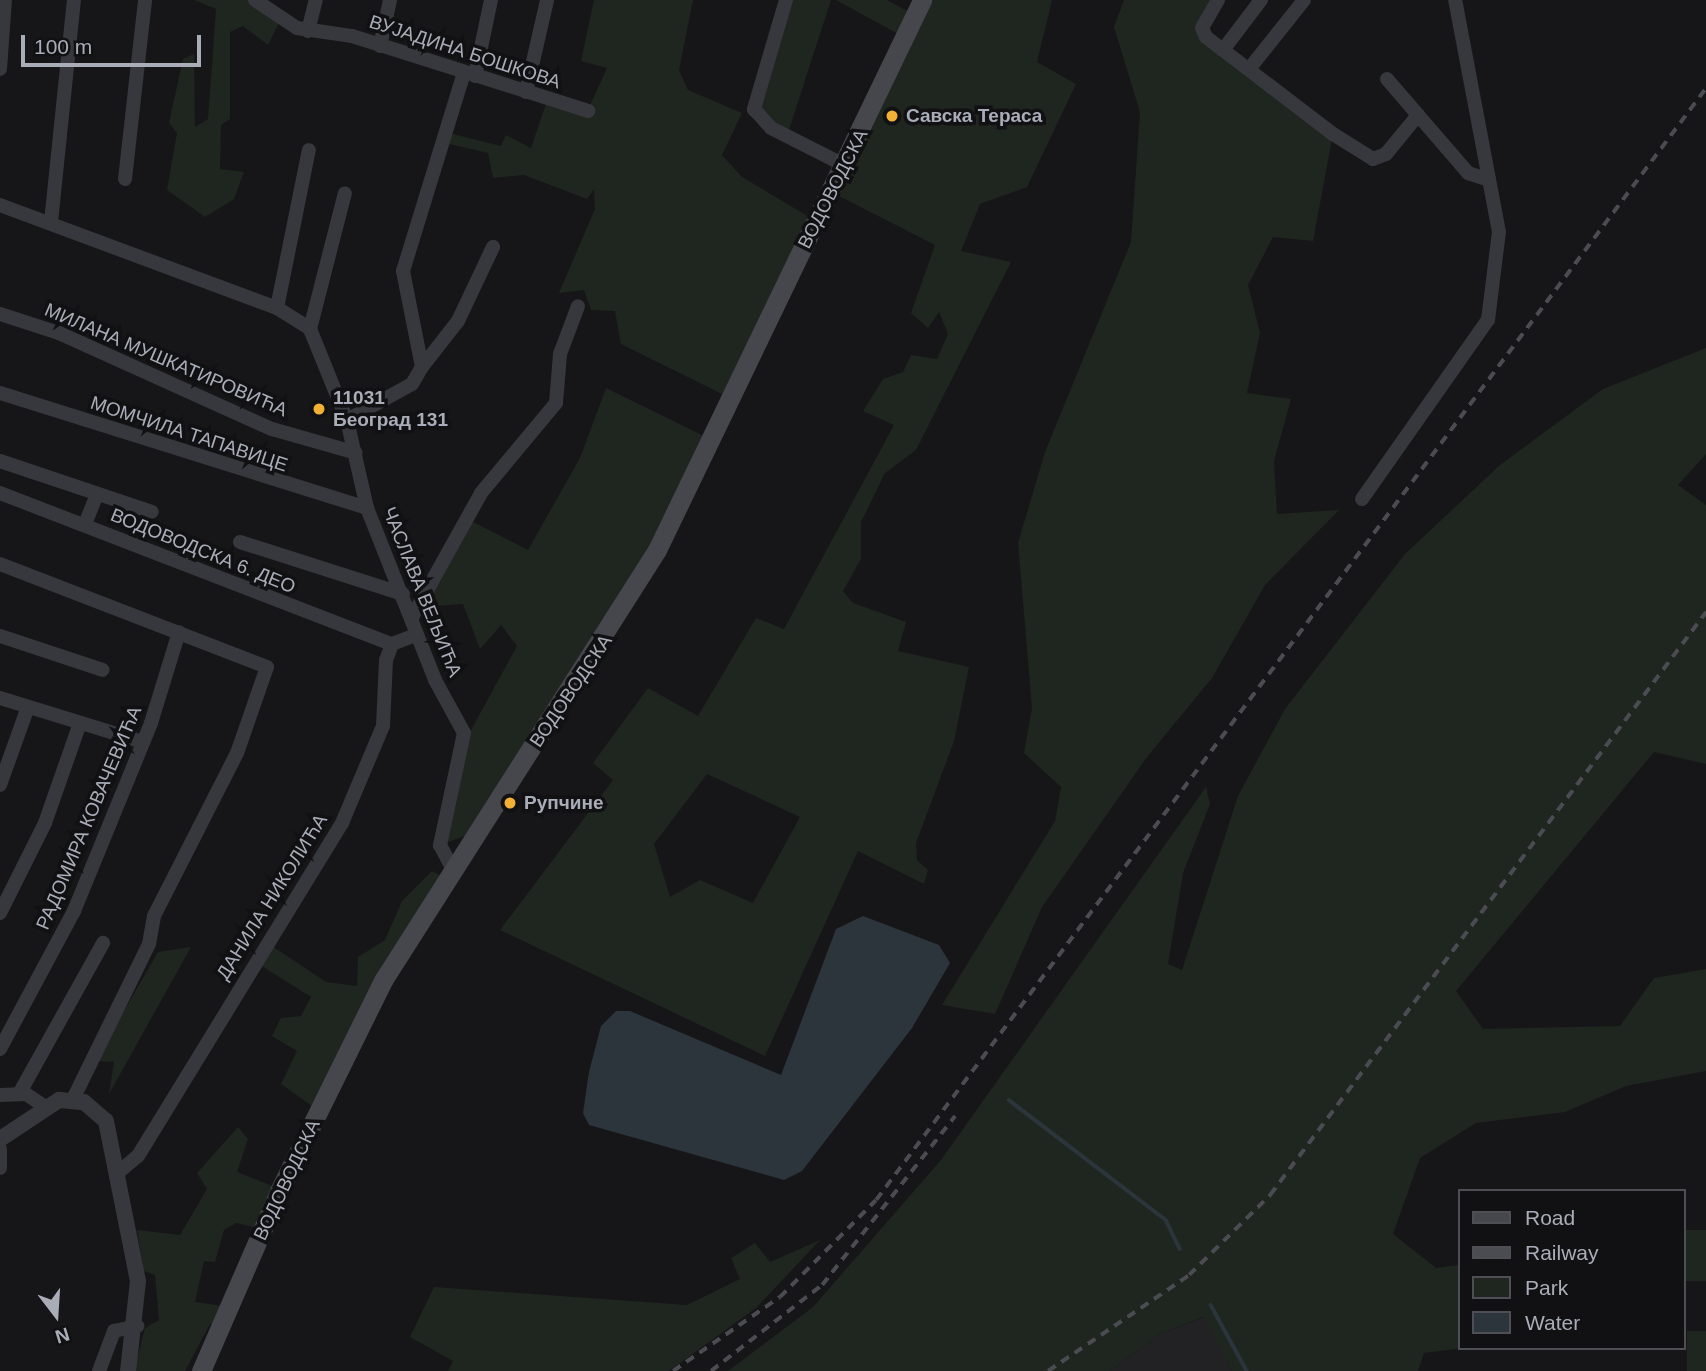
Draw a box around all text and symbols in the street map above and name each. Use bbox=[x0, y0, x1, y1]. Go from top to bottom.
street label: ВУЈАДИНА БОШКОВА bbox=[366, 10, 564, 94]
scale bar bbox=[24, 21, 205, 65]
text: 100 m bbox=[34, 35, 92, 58]
place label: Савска Тераса bbox=[906, 105, 1042, 127]
marker: Савска Тераса bbox=[884, 108, 900, 124]
street label: ВОДОВОДСКА bbox=[793, 126, 873, 252]
street label: МИЛАНА МУШКАТИРОВИЋА bbox=[41, 298, 291, 422]
place label: 11031 Београд 131 bbox=[333, 387, 448, 431]
street label: МОМЧИЛА ТАПАВИЦЕ bbox=[88, 391, 290, 477]
marker: 11031 Београд 131 bbox=[311, 401, 327, 417]
street label: ВОДОВОДСКА 6. ДЕО bbox=[107, 503, 299, 599]
street label: ЧАСЛАВА ВЕЉИЋА bbox=[378, 504, 466, 680]
street label: ВОДОВОДСКА bbox=[525, 630, 617, 752]
street label: РАДОМИРА КОВАЧЕВИЋА bbox=[31, 703, 147, 933]
place label: Рупчине bbox=[524, 792, 603, 814]
marker: Рупчине bbox=[502, 795, 518, 811]
street label: ДАНИЛА НИКОЛИЋА bbox=[212, 810, 332, 984]
street label: ВОДОВОДСКА bbox=[249, 1116, 325, 1244]
legend bbox=[1458, 1189, 1685, 1350]
text: Road bbox=[1525, 1206, 1575, 1229]
text: Railway bbox=[1525, 1241, 1599, 1264]
text: Park bbox=[1525, 1276, 1568, 1299]
north arrow bbox=[21, 1280, 91, 1350]
text: Water bbox=[1525, 1311, 1580, 1334]
text: N bbox=[53, 1324, 72, 1348]

